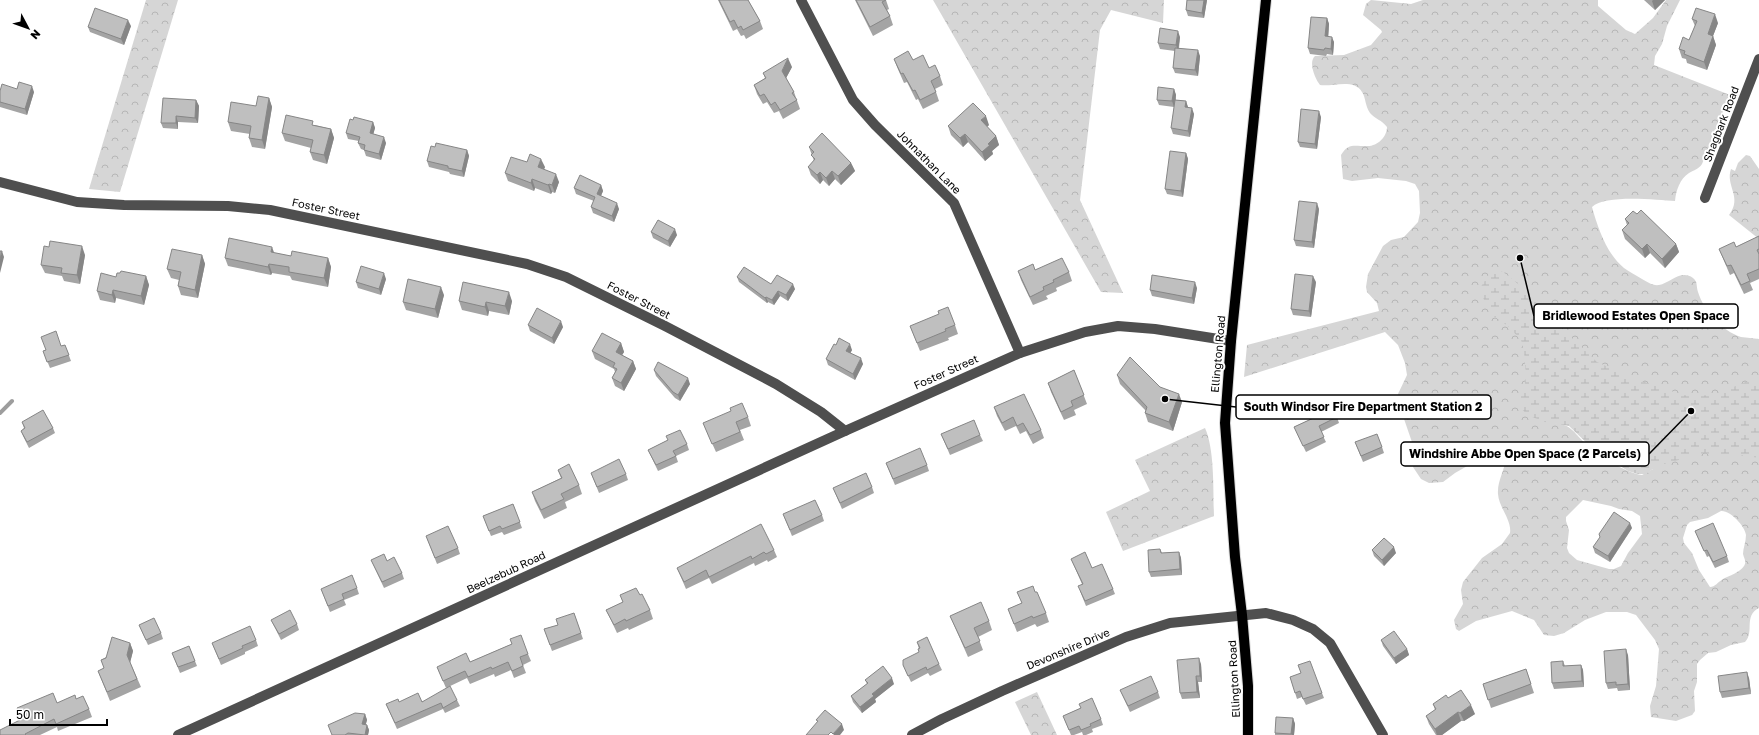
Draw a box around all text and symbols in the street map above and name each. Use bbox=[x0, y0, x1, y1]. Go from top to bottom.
north arrow bbox=[8, 8, 48, 48]
text: N bbox=[28, 27, 44, 42]
street label: Shagbark Road bbox=[1700, 84, 1741, 163]
street label: Johnathan Lane bbox=[895, 127, 964, 196]
street label: Foster Street bbox=[291, 195, 361, 222]
street label: Foster Street bbox=[605, 278, 673, 321]
callout: Bridlewood Estates Open Space bbox=[1534, 304, 1738, 328]
text: Bridlewood Estates Open Space bbox=[1542, 308, 1730, 323]
street label: Ellington Road bbox=[1208, 315, 1227, 393]
street label: Foster Street bbox=[912, 352, 980, 392]
callout: South Windsor Fire Department Station 2 bbox=[1236, 395, 1491, 419]
text: South Windsor Fire Department Station 2 bbox=[1244, 399, 1482, 414]
callout: Windshire Abbe Open Space (2 Parcels) bbox=[1401, 442, 1649, 466]
text: Windshire Abbe Open Space (2 Parcels) bbox=[1409, 446, 1641, 461]
street label: Beelzebub Road bbox=[464, 548, 547, 596]
street label: Devonshire Drive bbox=[1024, 625, 1111, 672]
street label: Ellington Road bbox=[1225, 640, 1242, 718]
scale bar bbox=[10, 701, 107, 727]
text: 50 m bbox=[16, 707, 44, 722]

